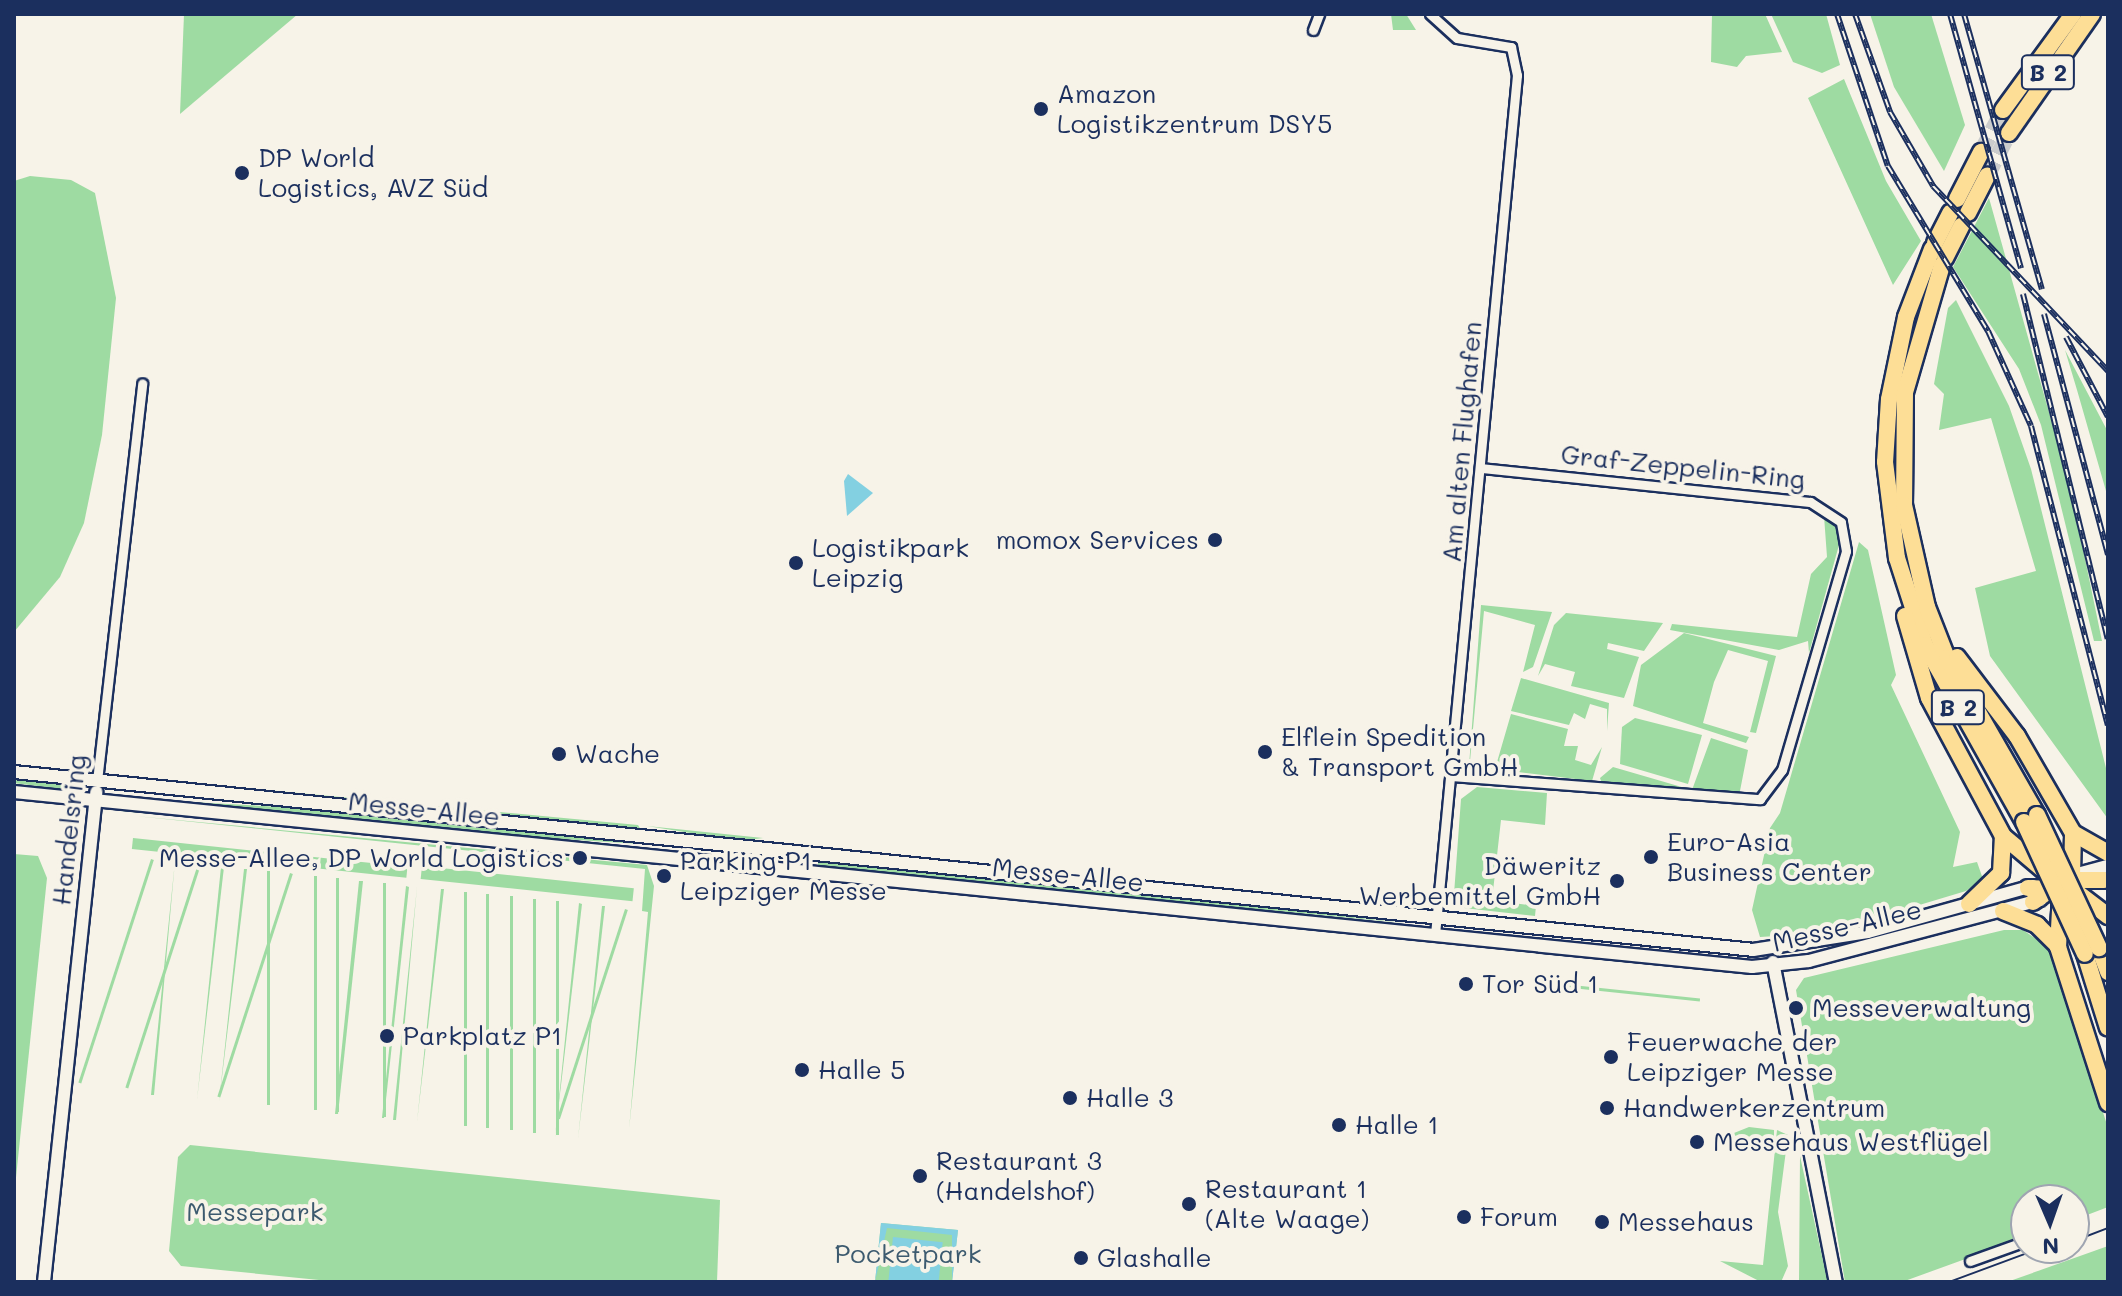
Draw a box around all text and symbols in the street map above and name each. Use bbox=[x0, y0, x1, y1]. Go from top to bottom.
road number: B 2 bbox=[2020, 52, 2076, 92]
place label: Amazon Logistikzentrum DSY5 bbox=[1057, 78, 1332, 140]
marker: Amazon Logistikzentrum DSY5 bbox=[1032, 100, 1050, 118]
place label: DP World Logistics, AVZ Süd bbox=[258, 142, 488, 204]
marker: DP World Logistics, AVZ Süd bbox=[233, 164, 251, 182]
street label: Am alten Flughafen bbox=[1436, 320, 1488, 564]
street label: Graf-Zeppelin-Ring bbox=[1559, 439, 1807, 495]
place label: momox Services bbox=[996, 524, 1199, 556]
marker: momox Services bbox=[1206, 531, 1224, 549]
place label: Logistikpark Leipzig bbox=[812, 532, 969, 594]
marker: Logistikpark Leipzig bbox=[787, 554, 805, 572]
road number: B 2 bbox=[1930, 687, 1986, 727]
place label: Elflein Spedition & Transport GmbH bbox=[1281, 721, 1518, 782]
place label: Wache bbox=[575, 738, 660, 770]
marker: Elflein Spedition & Transport GmbH bbox=[1256, 743, 1274, 761]
marker: Wache bbox=[550, 745, 568, 763]
street label: Handelsring bbox=[46, 753, 92, 907]
street label: Messe-Allee bbox=[347, 786, 501, 832]
place label: Euro-Asia Business Center bbox=[1667, 826, 1872, 888]
place label: Messe-Allee, DP World Logistics bbox=[159, 842, 564, 874]
place label: Parking P1 Leipziger Messe bbox=[680, 845, 887, 906]
marker: Euro-Asia Business Center bbox=[1642, 848, 1660, 866]
marker: Messe-Allee, DP World Logistics bbox=[571, 849, 589, 867]
place label: Däweritz Werbemittel GmbH bbox=[1359, 850, 1601, 912]
street label: Messe-Allee bbox=[991, 852, 1145, 898]
marker: Parking P1 Leipziger Messe bbox=[655, 867, 673, 885]
marker: Däweritz Werbemittel GmbH bbox=[1608, 872, 1626, 890]
street label: Messe-Allee bbox=[1769, 894, 1925, 958]
place label: Tor Süd 1 bbox=[1482, 968, 1599, 1000]
marker: Tor Süd 1 bbox=[1457, 975, 1475, 993]
place label: Messeverwaltung bbox=[1812, 992, 2031, 1024]
marker: Messeverwaltung bbox=[1787, 999, 1805, 1017]
place label: Parkplatz P1 bbox=[403, 1020, 562, 1052]
place label: Feuerwache der Leipziger Messe bbox=[1627, 1026, 1837, 1088]
marker: Parkplatz P1 bbox=[378, 1027, 396, 1045]
marker: Feuerwache der Leipziger Messe bbox=[1602, 1048, 1620, 1066]
place label: Halle 5 bbox=[818, 1054, 905, 1086]
marker: Halle 5 bbox=[793, 1061, 811, 1079]
place label: Halle 3 bbox=[1086, 1082, 1173, 1114]
marker: Halle 3 bbox=[1061, 1089, 1079, 1107]
place label: Handwerkerzentrum bbox=[1623, 1092, 1885, 1124]
marker: Handwerkerzentrum bbox=[1598, 1099, 1616, 1117]
place label: Halle 1 bbox=[1355, 1109, 1439, 1141]
marker: Halle 1 bbox=[1330, 1116, 1348, 1134]
place label: Messehaus Westflügel bbox=[1713, 1126, 1989, 1158]
marker: Messehaus Westflügel bbox=[1688, 1133, 1706, 1151]
place label: Restaurant 3 (Handelshof) bbox=[936, 1145, 1102, 1206]
marker: Restaurant 3 (Handelshof) bbox=[911, 1167, 929, 1185]
place label: Restaurant 1 (Alte Waage) bbox=[1205, 1173, 1369, 1234]
north arrow bbox=[2010, 1184, 2090, 1264]
marker: Restaurant 1 (Alte Waage) bbox=[1180, 1195, 1198, 1213]
park label: Messepark bbox=[186, 1196, 324, 1228]
place label: Forum bbox=[1480, 1201, 1558, 1233]
place label: Messehaus bbox=[1618, 1206, 1754, 1238]
marker: Forum bbox=[1455, 1208, 1473, 1226]
marker: Messehaus bbox=[1593, 1213, 1611, 1231]
text: N bbox=[2042, 1232, 2060, 1261]
park label: Pocketpark bbox=[834, 1238, 982, 1270]
place label: Glashalle bbox=[1097, 1242, 1212, 1274]
marker: Glashalle bbox=[1072, 1249, 1090, 1267]

